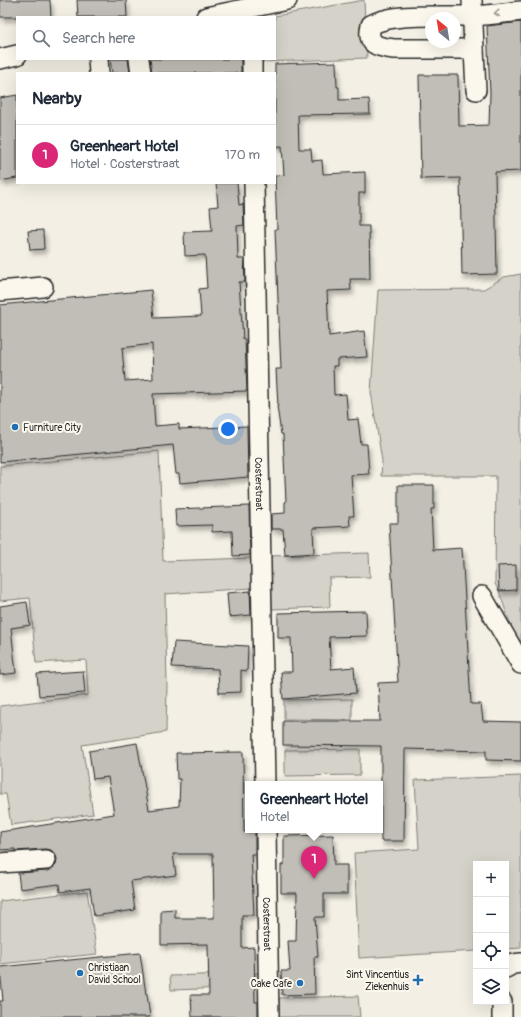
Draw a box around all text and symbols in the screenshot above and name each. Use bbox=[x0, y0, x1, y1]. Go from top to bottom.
one-way arrow bbox=[494, 9, 500, 18]
north arrow bbox=[425, 12, 461, 48]
search box bbox=[16, 16, 276, 60]
icon: search bbox=[30, 27, 52, 49]
text: Search here bbox=[62, 29, 135, 48]
text: Nearby bbox=[32, 88, 81, 109]
text: Greenheart Hotel bbox=[70, 137, 179, 156]
text: 1 bbox=[42, 147, 48, 163]
text: 170 m bbox=[225, 147, 260, 163]
text: Hotel · Costerstraat bbox=[70, 156, 180, 172]
your location bbox=[218, 419, 238, 439]
marker: Furniture City bbox=[10, 422, 20, 432]
place label: Furniture City bbox=[23, 422, 82, 434]
street label: Costerstraat bbox=[252, 457, 265, 512]
popup bbox=[245, 781, 383, 833]
text: Greenheart Hotel bbox=[260, 790, 368, 809]
text: Hotel bbox=[260, 809, 290, 825]
pin: 1 bbox=[301, 846, 327, 879]
map controls bbox=[473, 861, 509, 1005]
button: + bbox=[473, 861, 509, 897]
street label: Costerstraat bbox=[260, 897, 273, 952]
button: − bbox=[473, 897, 509, 933]
button: locate bbox=[473, 933, 509, 969]
place label: Christiaan David School bbox=[88, 962, 141, 986]
marker: Christiaan David School bbox=[75, 968, 85, 978]
place label: Sint Vincentius Ziekenhuis bbox=[346, 969, 410, 993]
button: layers bbox=[473, 969, 509, 1005]
marker: Sint Vincentius Ziekenhuis bbox=[412, 974, 424, 986]
place label: Cake Cafe bbox=[251, 978, 292, 990]
marker: Cake Cafe bbox=[295, 978, 305, 988]

